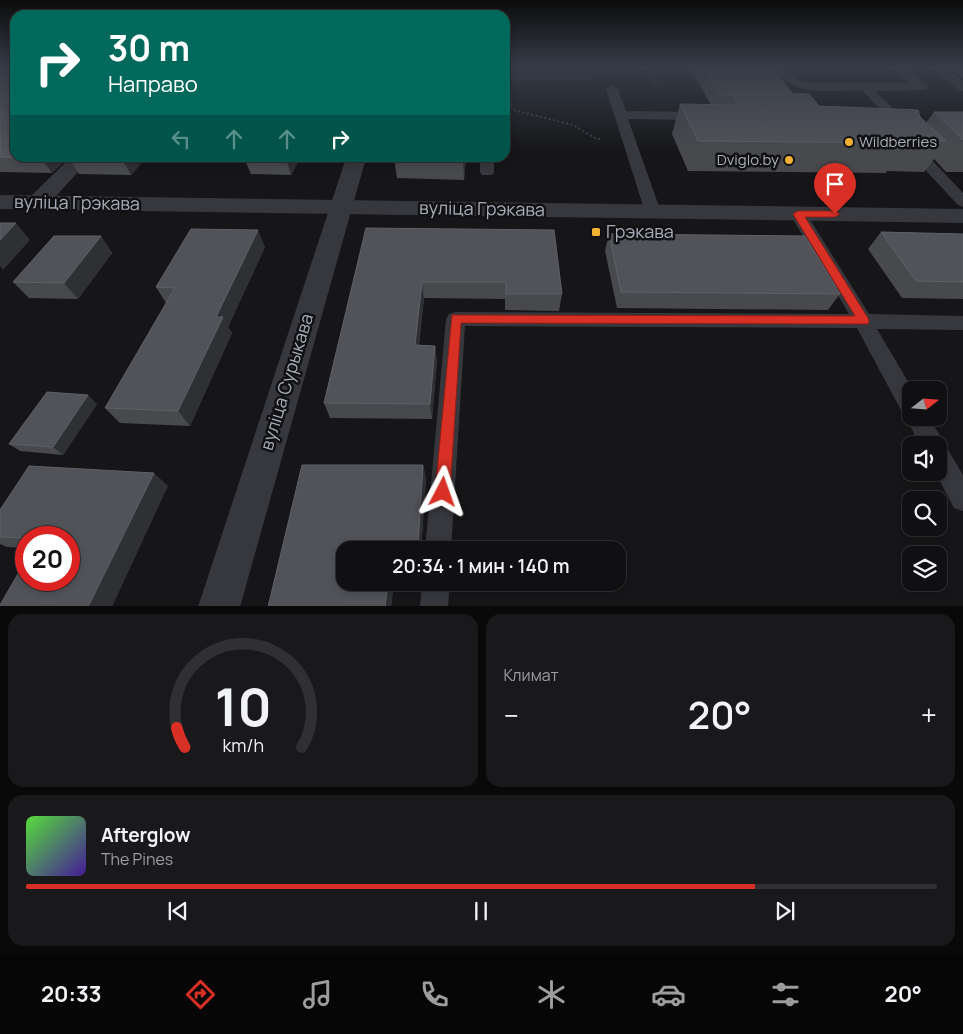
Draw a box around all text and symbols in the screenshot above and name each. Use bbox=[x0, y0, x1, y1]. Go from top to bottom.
text: 30 m bbox=[108, 24, 190, 72]
icon: right bbox=[25, 30, 90, 95]
text: Направо bbox=[108, 69, 198, 99]
icon: left bbox=[167, 125, 195, 153]
icon: ahead bbox=[220, 125, 248, 153]
icon: ahead bbox=[273, 125, 301, 153]
icon: right bbox=[326, 125, 354, 153]
place label: Wildberries bbox=[859, 131, 937, 152]
marker: Wildberries bbox=[843, 136, 855, 148]
place label: Dviglo.by bbox=[717, 149, 779, 170]
marker: Dviglo.by bbox=[783, 154, 795, 166]
pin bbox=[814, 163, 856, 214]
icon: arrive bbox=[821, 170, 849, 198]
street label: вуліца Грэкава bbox=[14, 189, 140, 215]
street label: вуліца Грэкава bbox=[419, 195, 545, 221]
place label: Грэкава bbox=[606, 219, 674, 243]
marker: Грэкава bbox=[590, 226, 602, 238]
street label: вуліца Сурыкава bbox=[254, 310, 318, 453]
north arrow bbox=[902, 381, 948, 426]
map controls bbox=[902, 381, 947, 591]
button: sound bbox=[902, 436, 947, 481]
position arrow bbox=[416, 465, 468, 517]
button: search bbox=[902, 491, 947, 536]
speed limit sign: 20 bbox=[15, 526, 80, 591]
button: layers bbox=[902, 546, 947, 591]
text: 20:34 · 1 мин · 140 m bbox=[392, 553, 570, 579]
text: Климат bbox=[504, 664, 559, 686]
text: 10 bbox=[214, 671, 271, 742]
text: 20° bbox=[688, 688, 752, 740]
text: − bbox=[504, 696, 519, 734]
text: + bbox=[921, 696, 937, 734]
text: km/h bbox=[222, 733, 264, 757]
text: Afterglow bbox=[101, 822, 190, 848]
text: The Pines bbox=[101, 848, 173, 870]
icon: previous bbox=[164, 897, 192, 925]
icon: pause bbox=[467, 897, 495, 925]
icon: next bbox=[771, 897, 799, 925]
icon: directions bbox=[183, 977, 218, 1012]
icon: music bbox=[300, 977, 335, 1012]
icon: phone bbox=[417, 977, 452, 1012]
icon: climate bbox=[534, 977, 569, 1012]
icon: car bbox=[651, 977, 686, 1012]
icon: filters bbox=[768, 977, 803, 1012]
text: 20:33 bbox=[41, 979, 102, 1009]
text: 20° bbox=[885, 979, 922, 1009]

